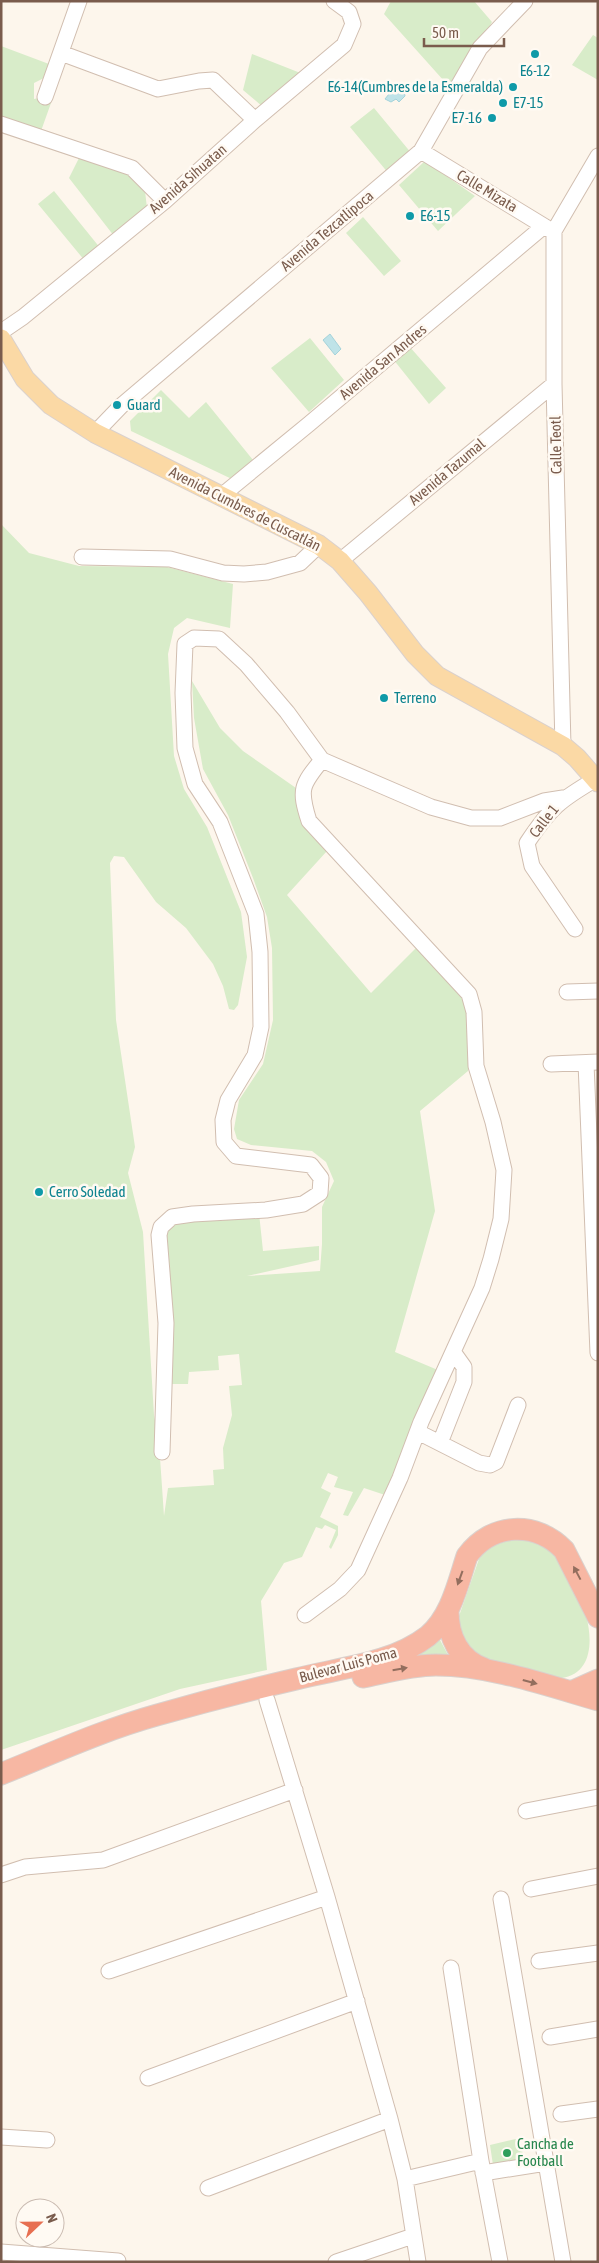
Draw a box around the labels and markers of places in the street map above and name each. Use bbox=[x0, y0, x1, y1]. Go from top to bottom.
marker: E6-12 bbox=[529, 48, 541, 60]
place label: E6-12 bbox=[520, 62, 550, 79]
place label: E6-14(Cumbres de la Esmeralda) bbox=[327, 78, 503, 95]
marker: E6-14(Cumbres de la Esmeralda) bbox=[507, 81, 519, 93]
place label: E7-15 bbox=[513, 94, 544, 111]
marker: E7-15 bbox=[497, 97, 509, 109]
place label: E7-16 bbox=[451, 109, 482, 126]
marker: E7-16 bbox=[486, 112, 498, 124]
place label: E6-15 bbox=[420, 207, 451, 224]
marker: E6-15 bbox=[404, 210, 416, 222]
place label: Guard bbox=[127, 396, 161, 413]
marker: Guard bbox=[111, 399, 123, 411]
place label: Terreno bbox=[394, 689, 436, 706]
marker: Terreno bbox=[378, 692, 390, 704]
place label: Cerro Soledad bbox=[49, 1183, 126, 1200]
marker: Cerro Soledad bbox=[33, 1186, 45, 1198]
place label: Cancha de Football bbox=[517, 2135, 574, 2169]
marker: Cancha de Football bbox=[501, 2147, 513, 2159]

